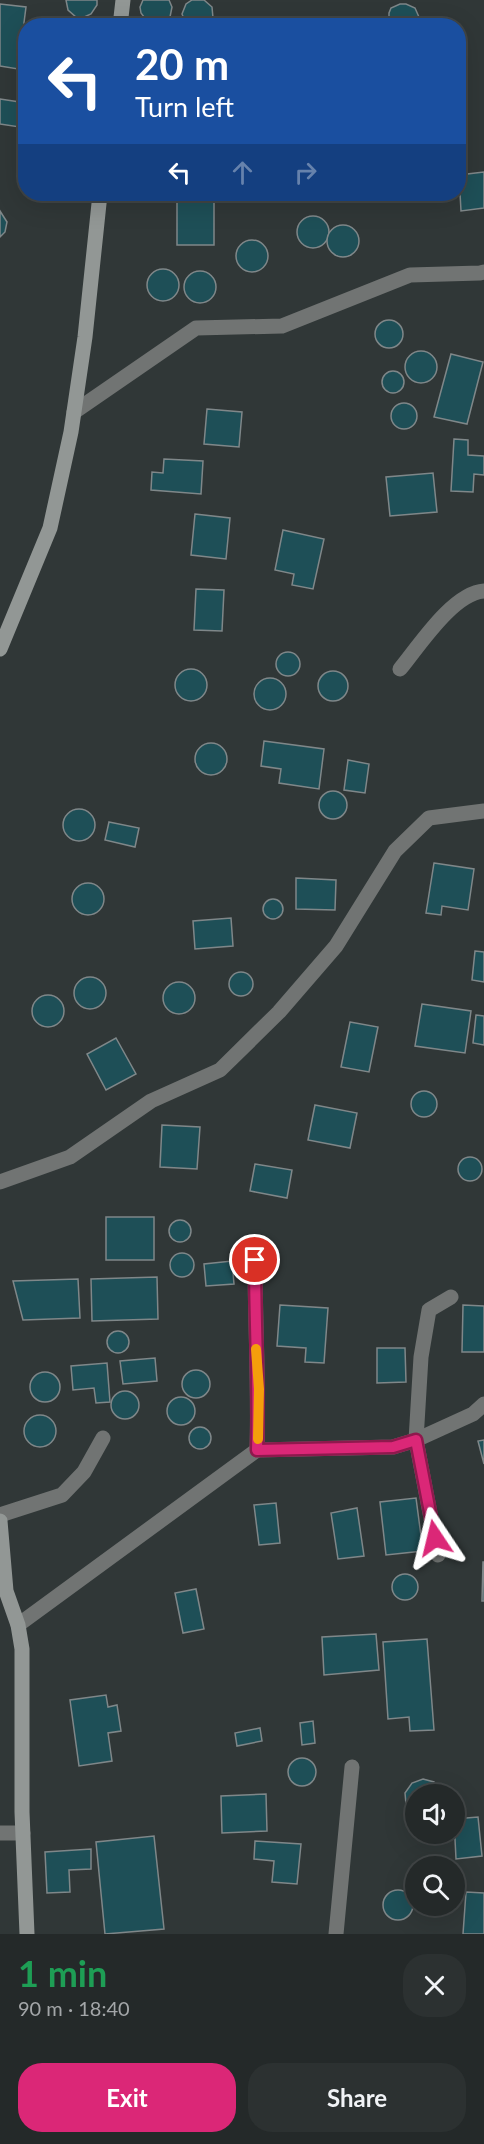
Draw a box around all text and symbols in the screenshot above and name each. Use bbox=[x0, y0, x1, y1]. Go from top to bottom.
text: 20 m bbox=[135, 39, 229, 89]
icon: left bbox=[36, 42, 114, 120]
text: Turn left bbox=[135, 90, 234, 123]
icon: left bbox=[163, 156, 196, 189]
icon: ahead bbox=[226, 156, 259, 189]
icon: right bbox=[289, 156, 322, 189]
pin bbox=[229, 1234, 280, 1285]
icon: arrive bbox=[238, 1243, 271, 1276]
position arrow bbox=[403, 1506, 467, 1570]
map controls bbox=[405, 1784, 465, 1916]
button: sound bbox=[405, 1784, 465, 1844]
button: search bbox=[405, 1856, 465, 1916]
text: 1 min bbox=[18, 1951, 107, 1995]
button: close bbox=[403, 1954, 466, 2017]
text: 90 m · 18:40 bbox=[18, 1996, 130, 2020]
button: Exit bbox=[18, 2063, 236, 2132]
button: Share bbox=[248, 2063, 466, 2132]

